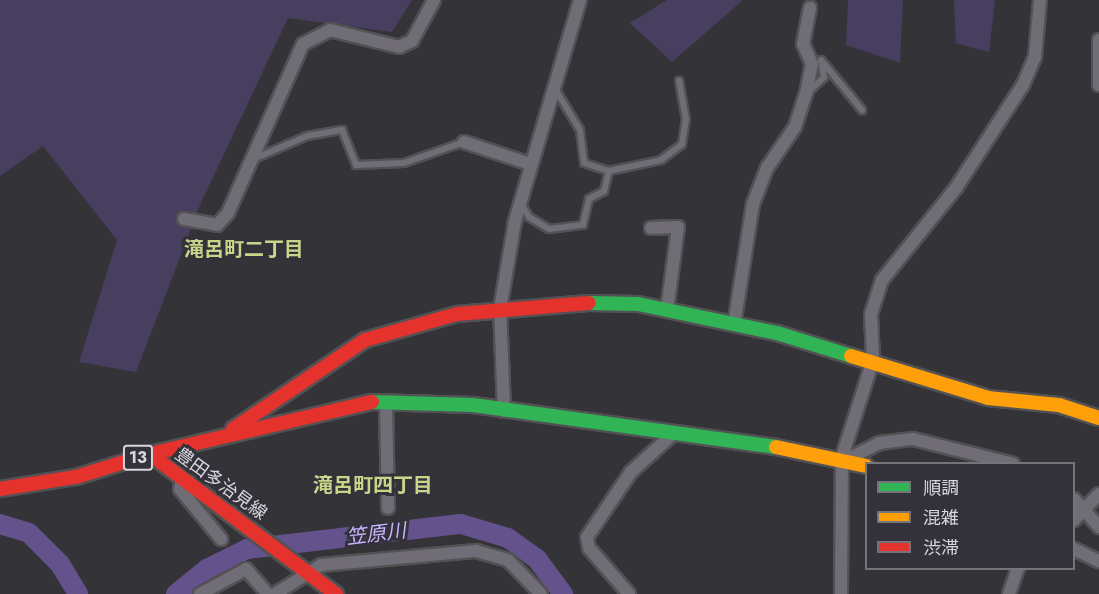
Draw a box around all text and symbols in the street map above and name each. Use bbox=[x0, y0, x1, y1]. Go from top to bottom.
district label: 滝呂町二丁目 bbox=[184, 237, 304, 261]
street label: 豊田多治見線 bbox=[171, 444, 271, 524]
road number: 13 bbox=[122, 445, 154, 471]
legend bbox=[865, 462, 1075, 570]
district label: 滝呂町四丁目 bbox=[313, 473, 433, 497]
text: 順調 bbox=[923, 475, 959, 501]
text: 混雑 bbox=[923, 505, 959, 531]
water label: 笠原川 bbox=[345, 518, 407, 550]
text: 渋滞 bbox=[923, 535, 959, 561]

